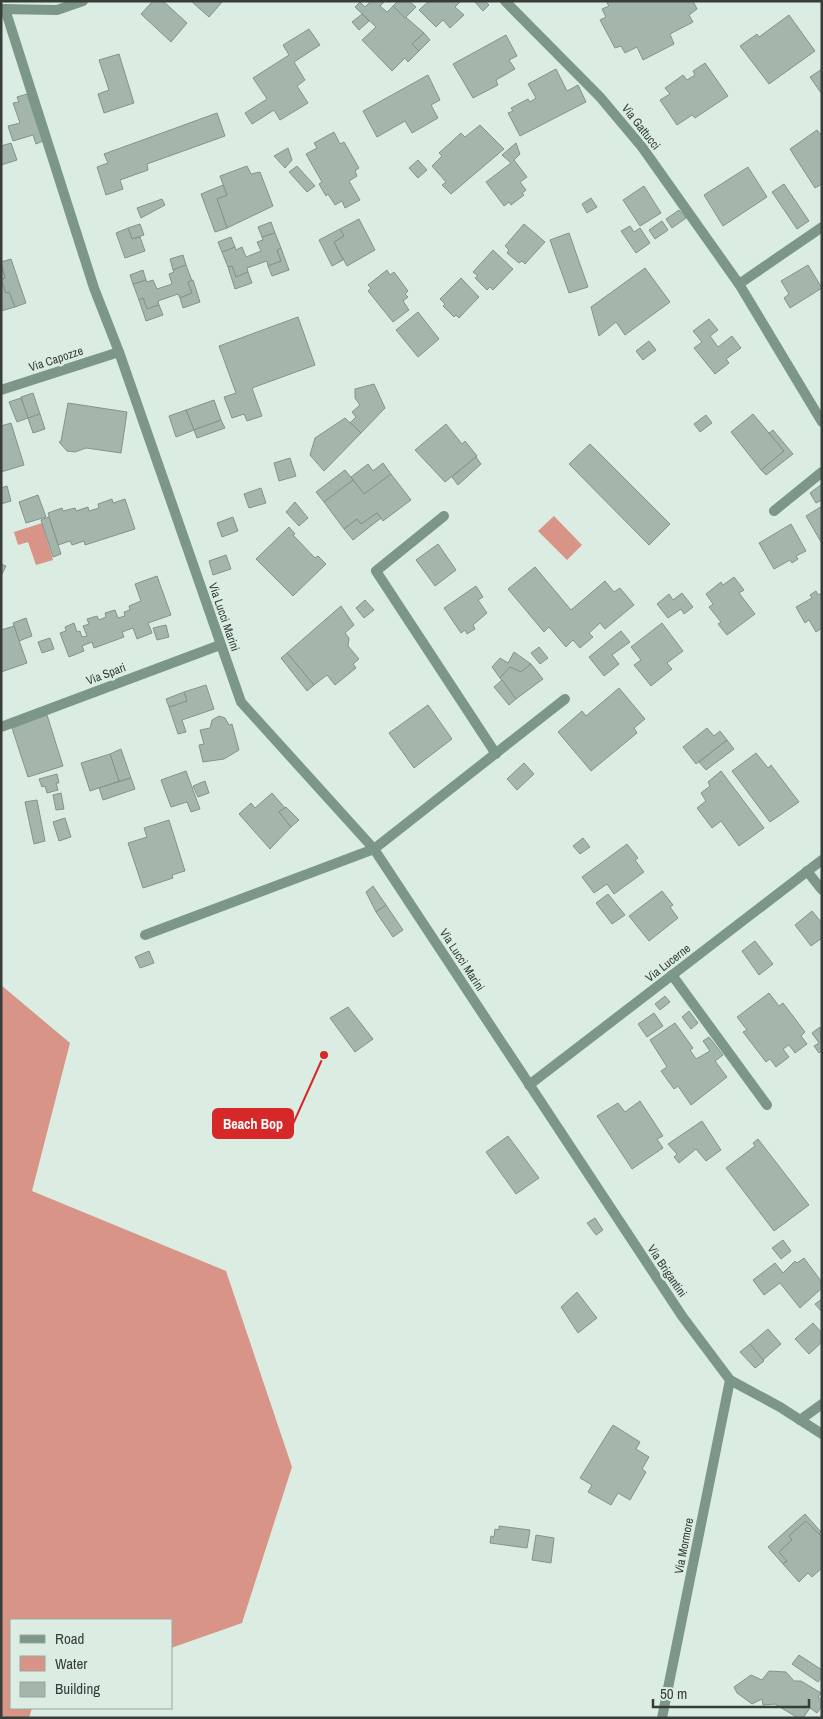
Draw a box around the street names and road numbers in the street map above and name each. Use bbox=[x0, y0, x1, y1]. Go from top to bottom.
street label: Via Gattucci bbox=[618, 101, 664, 153]
street label: Via Capozze bbox=[27, 343, 85, 375]
street label: Via Lucci Marini bbox=[205, 581, 243, 653]
street label: Via Spari bbox=[84, 659, 128, 689]
street label: Via Lucci Marini bbox=[436, 926, 488, 994]
street label: Via Lucerne bbox=[642, 940, 694, 986]
street label: Via Brigantini bbox=[644, 1242, 690, 1300]
street label: Via Mormore bbox=[671, 1517, 697, 1575]

